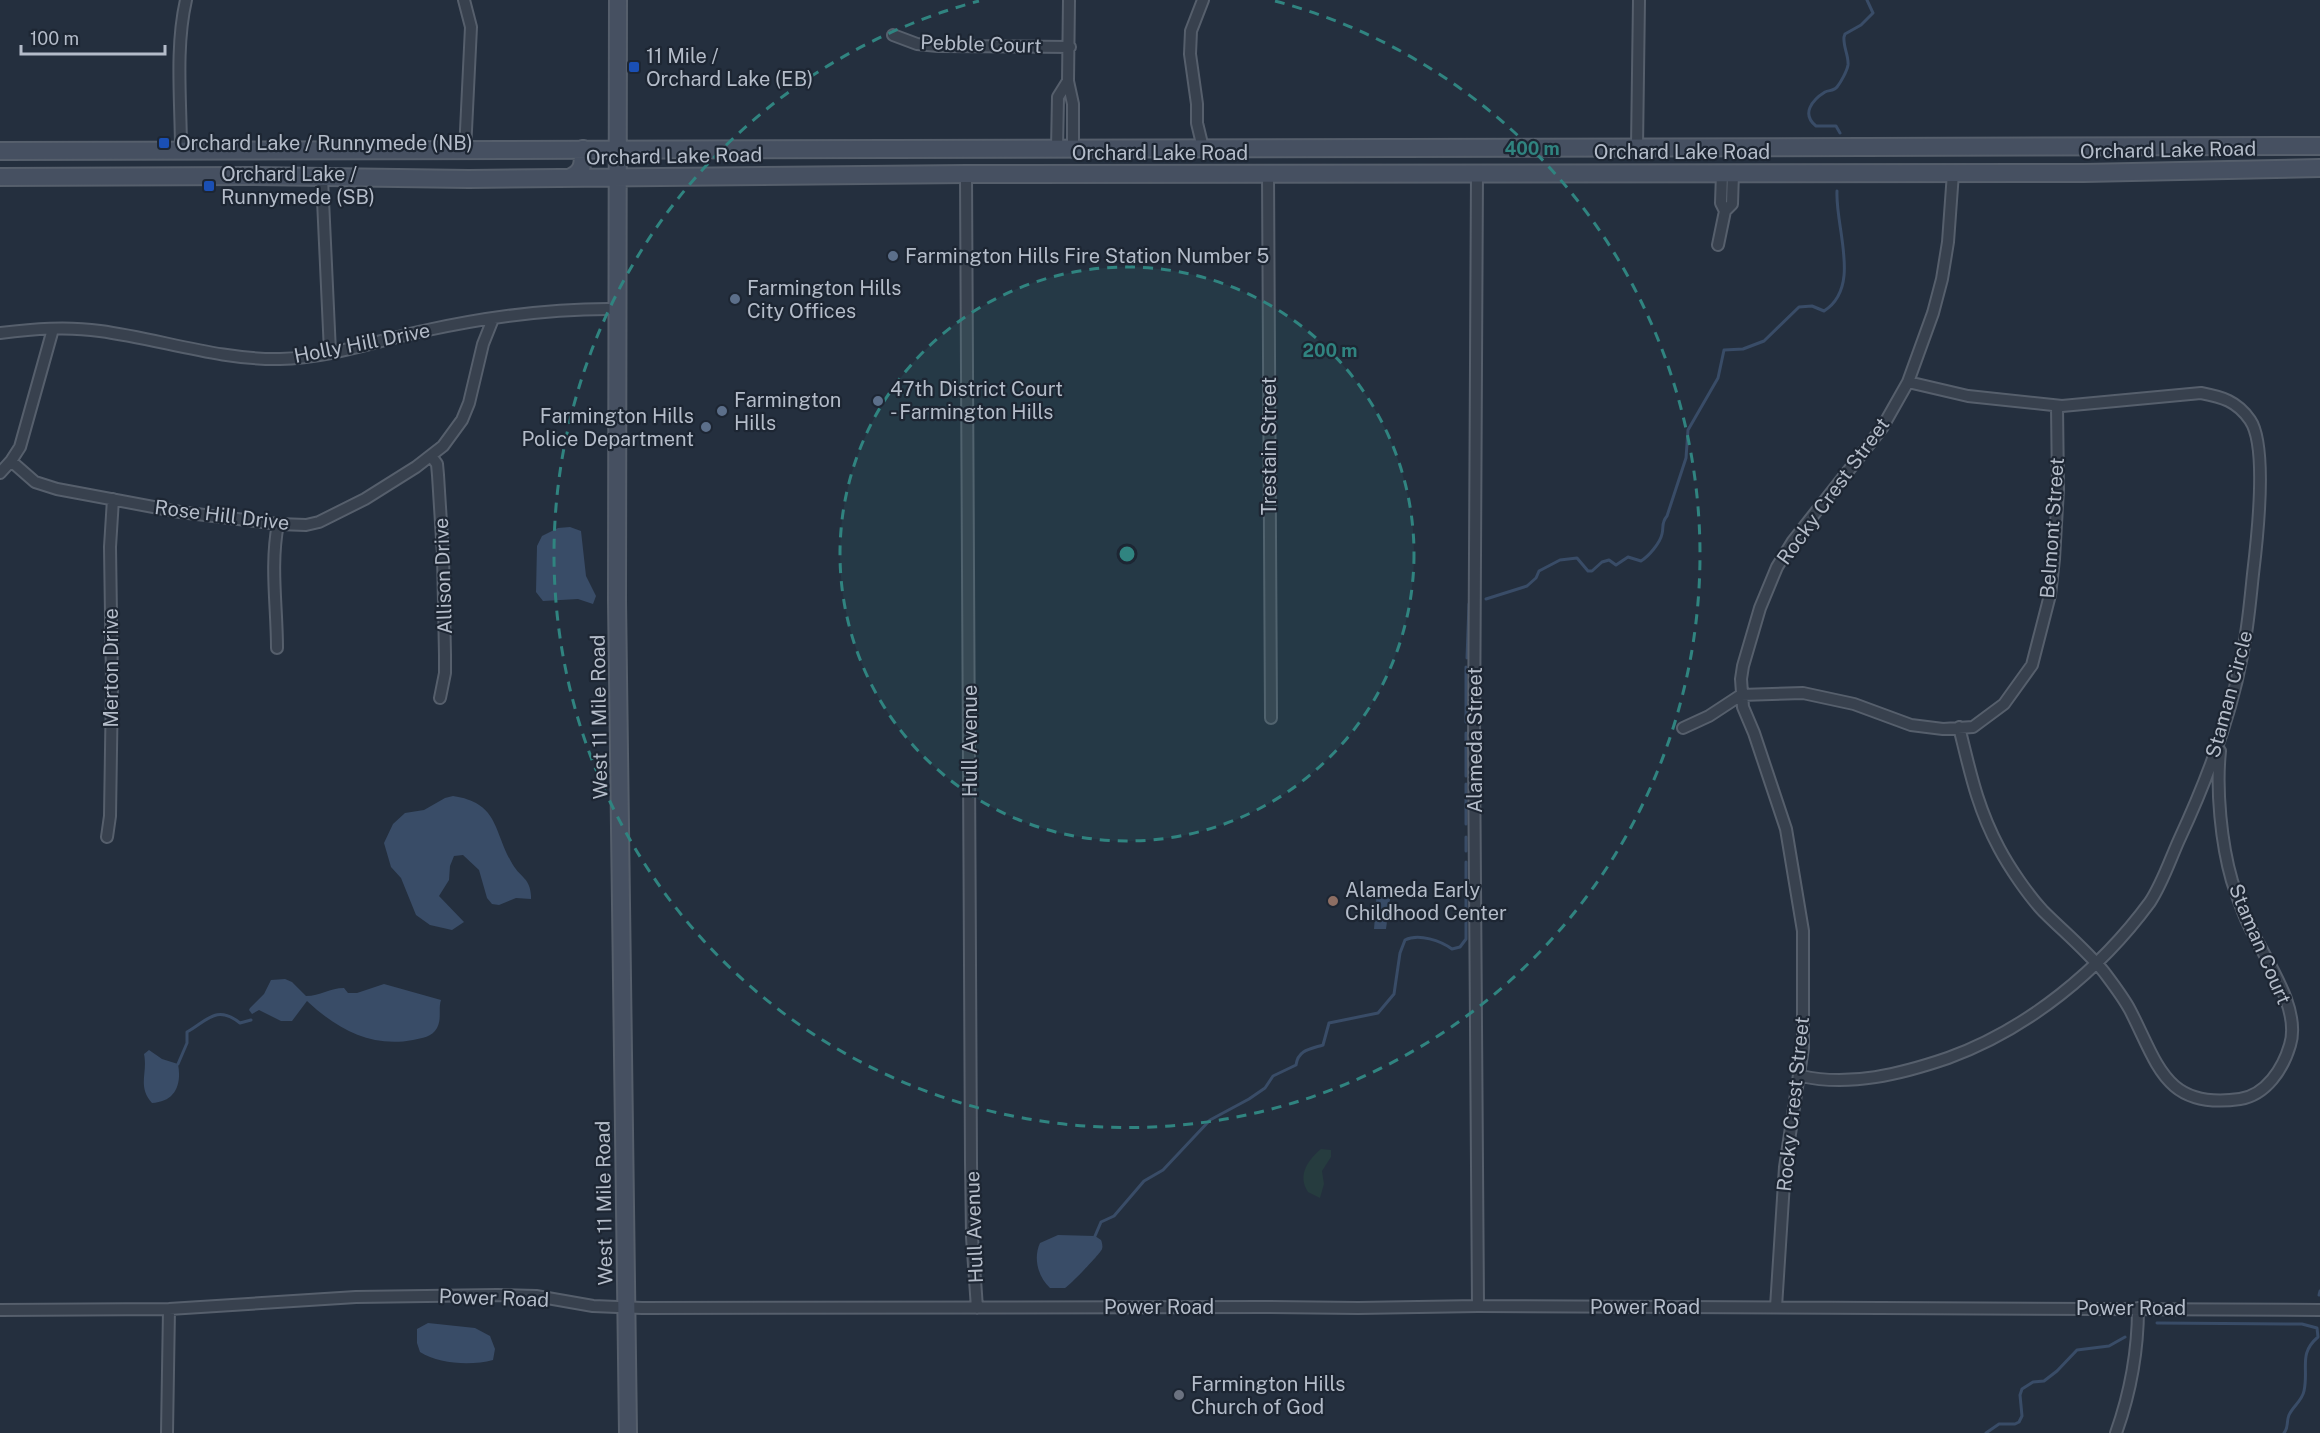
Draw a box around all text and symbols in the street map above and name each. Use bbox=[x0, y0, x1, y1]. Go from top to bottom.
scale bar bbox=[21, 18, 165, 56]
text: 100 m bbox=[30, 28, 79, 49]
street label: Pebble Court bbox=[920, 30, 1042, 58]
place label: 11 Mile / Orchard Lake (EB) bbox=[646, 44, 813, 91]
marker: 11 Mile / Orchard Lake (EB) bbox=[627, 60, 641, 74]
place label: Orchard Lake / Runnymede (NB) bbox=[176, 131, 473, 155]
marker: Orchard Lake / Runnymede (NB) bbox=[157, 136, 171, 150]
street label: Orchard Lake Road bbox=[2080, 136, 2256, 164]
text: 400 m bbox=[1504, 138, 1560, 159]
street label: Orchard Lake Road bbox=[1594, 140, 1770, 164]
street label: Orchard Lake Road bbox=[1072, 141, 1248, 165]
street label: Orchard Lake Road bbox=[586, 142, 762, 170]
place label: Orchard Lake / Runnymede (SB) bbox=[221, 162, 375, 209]
marker: Orchard Lake / Runnymede (SB) bbox=[202, 179, 216, 193]
place label: Farmington Hills Fire Station Number 5 bbox=[905, 244, 1269, 268]
marker: Farmington Hills Fire Station Number 5 bbox=[886, 249, 900, 263]
place label: Farmington Hills City Offices bbox=[747, 276, 901, 323]
marker: Farmington Hills City Offices bbox=[728, 292, 742, 306]
street label: Holly Hill Drive bbox=[292, 318, 432, 368]
text: 200 m bbox=[1303, 340, 1357, 361]
place label: 47th District Court - Farmington Hills bbox=[890, 377, 1063, 424]
street label: Trestain Street bbox=[1257, 377, 1281, 515]
place label: Farmington Hills bbox=[734, 388, 841, 435]
marker: 47th District Court - Farmington Hills bbox=[871, 394, 885, 408]
place label: Farmington Hills Police Department bbox=[521, 404, 694, 451]
marker: Farmington Hills bbox=[715, 404, 729, 418]
street label: Rocky Crest Street bbox=[1772, 413, 1894, 569]
marker: Farmington Hills Police Department bbox=[699, 420, 713, 434]
street label: Belmont Street bbox=[2035, 457, 2069, 599]
street label: Rose Hill Drive bbox=[153, 495, 291, 535]
street label: Allison Drive bbox=[429, 517, 457, 635]
centre of rings bbox=[1117, 544, 1137, 564]
street label: Merton Drive bbox=[99, 608, 123, 728]
street label: Staman Circle bbox=[2201, 628, 2257, 760]
street label: West 11 Mile Road bbox=[586, 634, 612, 800]
street label: Alameda Street bbox=[1463, 667, 1487, 813]
street label: Hull Avenue bbox=[958, 685, 982, 797]
place label: Alameda Early Childhood Center bbox=[1345, 878, 1507, 925]
street label: Staman Court bbox=[2224, 880, 2296, 1008]
marker: Alameda Early Childhood Center bbox=[1326, 894, 1340, 908]
street label: Rocky Crest Street bbox=[1772, 1015, 1814, 1193]
street label: West 11 Mile Road bbox=[591, 1120, 617, 1286]
street label: Hull Avenue bbox=[960, 1170, 988, 1284]
street label: Power Road bbox=[438, 1284, 550, 1312]
street label: Power Road bbox=[1104, 1295, 1214, 1319]
street label: Power Road bbox=[1590, 1295, 1700, 1319]
street label: Power Road bbox=[2076, 1296, 2186, 1320]
place label: Farmington Hills Church of God bbox=[1191, 1372, 1345, 1419]
marker: Farmington Hills Church of God bbox=[1172, 1388, 1186, 1402]

